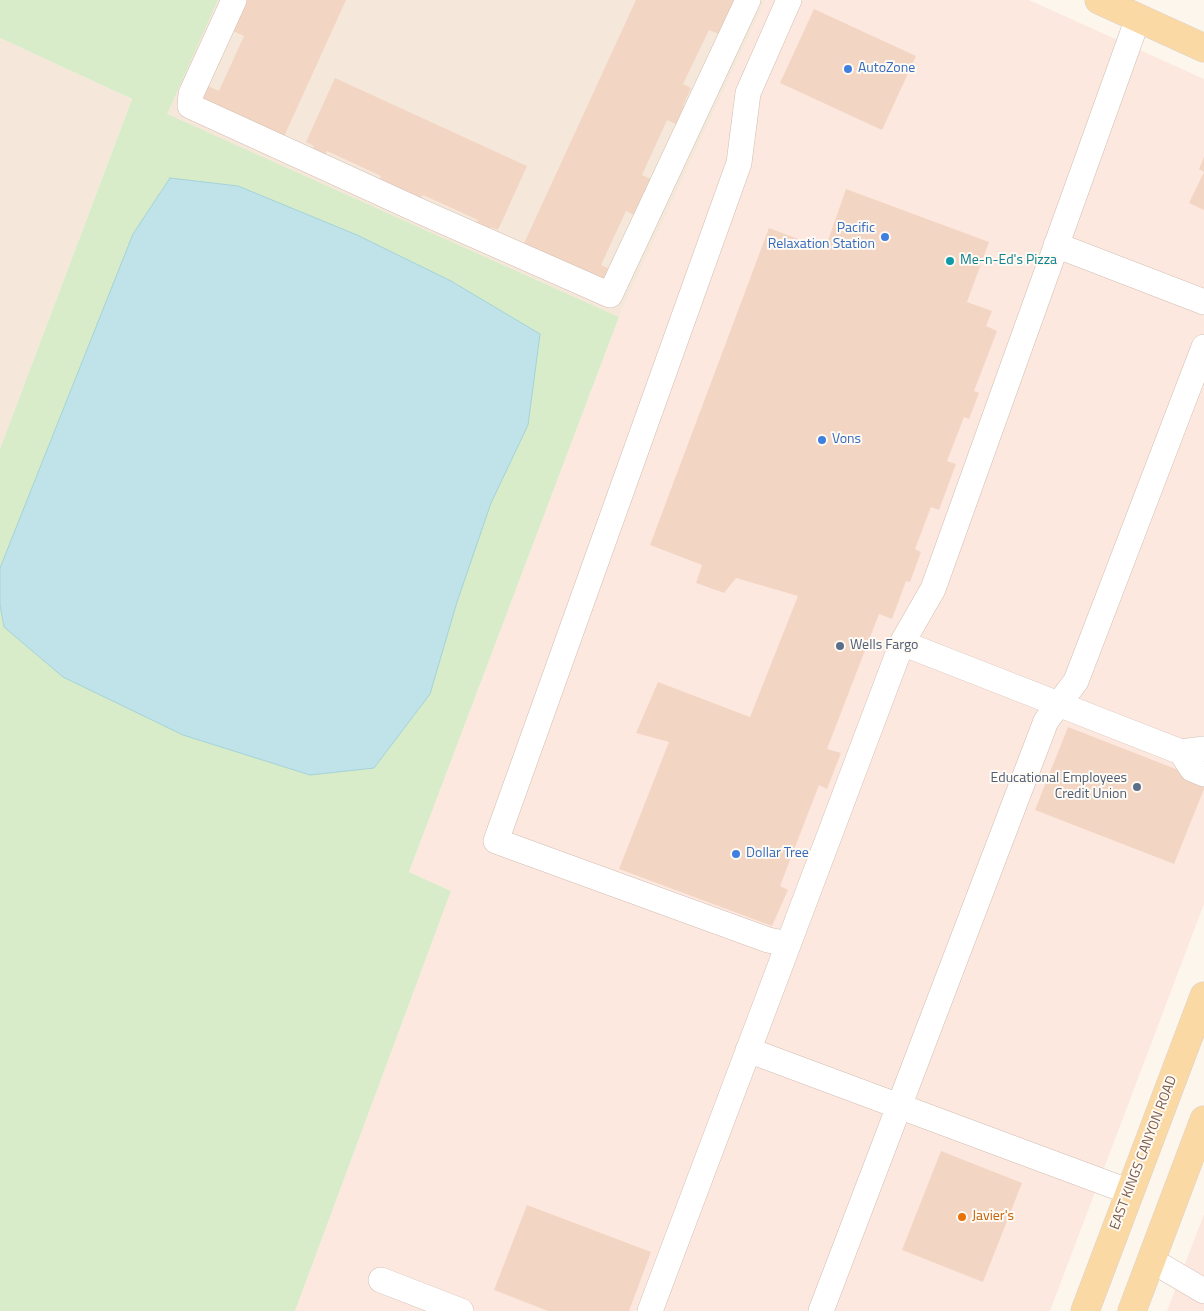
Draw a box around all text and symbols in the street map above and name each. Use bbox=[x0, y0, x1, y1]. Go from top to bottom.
place label: AutoZone bbox=[858, 61, 915, 77]
marker: AutoZone bbox=[842, 63, 854, 75]
place label: Pacific Relaxation Station bbox=[768, 221, 875, 253]
marker: Pacific Relaxation Station bbox=[879, 231, 891, 243]
place label: Me-n-Ed's Pizza bbox=[960, 253, 1057, 269]
marker: Me-n-Ed's Pizza bbox=[944, 255, 956, 267]
place label: Vons bbox=[832, 432, 861, 448]
marker: Vons bbox=[816, 434, 828, 446]
place label: Wells Fargo bbox=[850, 638, 919, 654]
marker: Wells Fargo bbox=[834, 640, 846, 652]
place label: Educational Employees Credit Union bbox=[991, 771, 1127, 804]
marker: Educational Employees Credit Union bbox=[1131, 781, 1143, 793]
place label: Dollar Tree bbox=[746, 846, 809, 862]
marker: Dollar Tree bbox=[730, 848, 742, 860]
street label: EAST KINGS CANYON ROAD bbox=[1107, 1074, 1181, 1232]
place label: Javier's bbox=[972, 1209, 1014, 1225]
marker: Javier's bbox=[956, 1211, 968, 1223]

